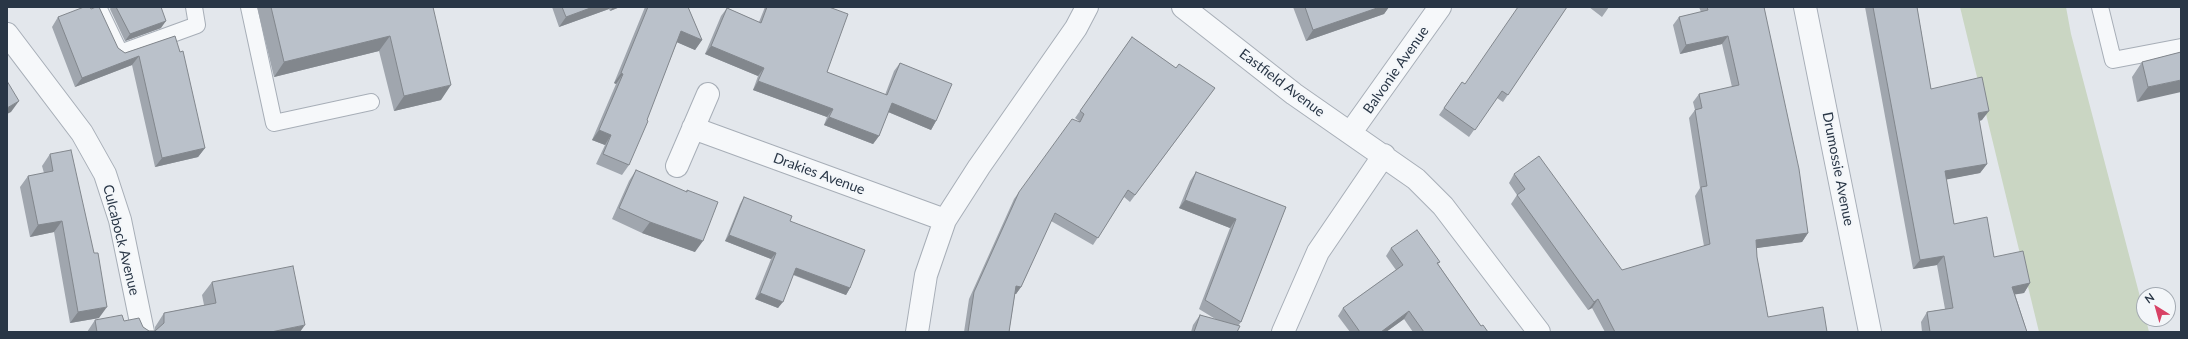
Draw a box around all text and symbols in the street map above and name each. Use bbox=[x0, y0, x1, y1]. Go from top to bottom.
street label: Balvonie Avenue bbox=[1360, 23, 1432, 117]
street label: Eastfield Avenue bbox=[1236, 45, 1328, 121]
street label: Drumossie Avenue bbox=[1819, 111, 1857, 227]
street label: Drakies Avenue bbox=[771, 150, 867, 198]
street label: Culcabock Avenue bbox=[99, 183, 143, 297]
north arrow bbox=[2136, 287, 2176, 327]
text: N bbox=[2142, 290, 2156, 306]

